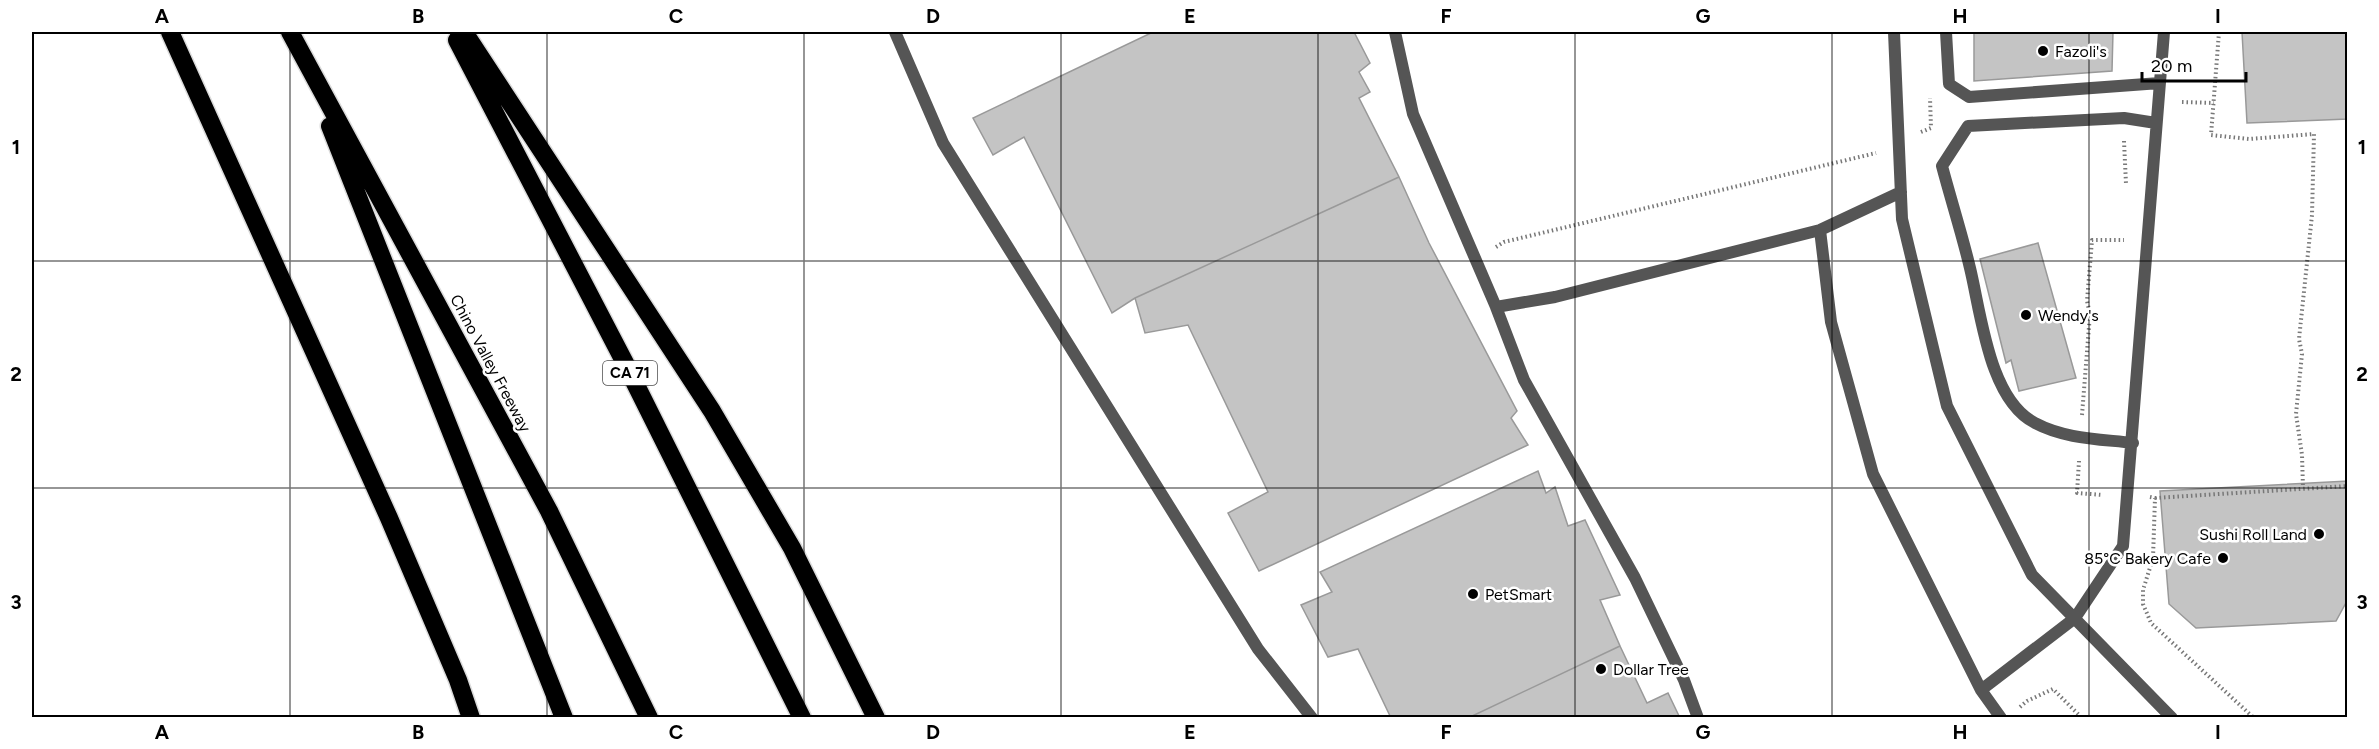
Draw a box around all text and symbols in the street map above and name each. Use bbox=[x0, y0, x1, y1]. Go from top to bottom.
text: A bbox=[155, 4, 170, 28]
text: B bbox=[412, 4, 424, 28]
text: C bbox=[669, 4, 683, 28]
text: D bbox=[926, 4, 940, 28]
text: E bbox=[1184, 4, 1196, 28]
text: F bbox=[1440, 4, 1452, 28]
text: G bbox=[1696, 4, 1711, 28]
text: H bbox=[1953, 4, 1968, 28]
text: I bbox=[2215, 4, 2221, 28]
place label: Fazoli's bbox=[2055, 42, 2107, 61]
marker: Fazoli's bbox=[2036, 44, 2050, 58]
scale bar bbox=[2142, 45, 2246, 83]
text: 20 m bbox=[2151, 55, 2192, 77]
text: 1 bbox=[12, 135, 20, 159]
text: 1 bbox=[2358, 135, 2366, 159]
street label: Chino Valley Freeway bbox=[446, 291, 535, 436]
place label: Wendy's bbox=[2038, 306, 2099, 325]
marker: Wendy's bbox=[2019, 308, 2033, 322]
road number: CA 71 bbox=[603, 361, 657, 385]
text: 2 bbox=[10, 362, 22, 386]
text: 2 bbox=[2356, 362, 2368, 386]
place label: Sushi Roll Land bbox=[2199, 525, 2307, 544]
marker: Sushi Roll Land bbox=[2312, 527, 2326, 541]
place label: 85°C Bakery Cafe bbox=[2084, 549, 2211, 568]
marker: 85°C Bakery Cafe bbox=[2216, 551, 2230, 565]
place label: PetSmart bbox=[1485, 585, 1552, 604]
marker: PetSmart bbox=[1466, 587, 1480, 601]
text: 3 bbox=[10, 590, 22, 614]
text: 3 bbox=[2356, 590, 2368, 614]
place label: Dollar Tree bbox=[1613, 660, 1689, 679]
marker: Dollar Tree bbox=[1594, 662, 1608, 676]
text: A bbox=[155, 720, 170, 744]
text: B bbox=[412, 720, 424, 744]
text: C bbox=[669, 720, 683, 744]
text: D bbox=[926, 720, 940, 744]
text: E bbox=[1184, 720, 1196, 744]
text: F bbox=[1440, 720, 1452, 744]
text: G bbox=[1696, 720, 1711, 744]
text: H bbox=[1953, 720, 1968, 744]
text: I bbox=[2215, 720, 2221, 744]

